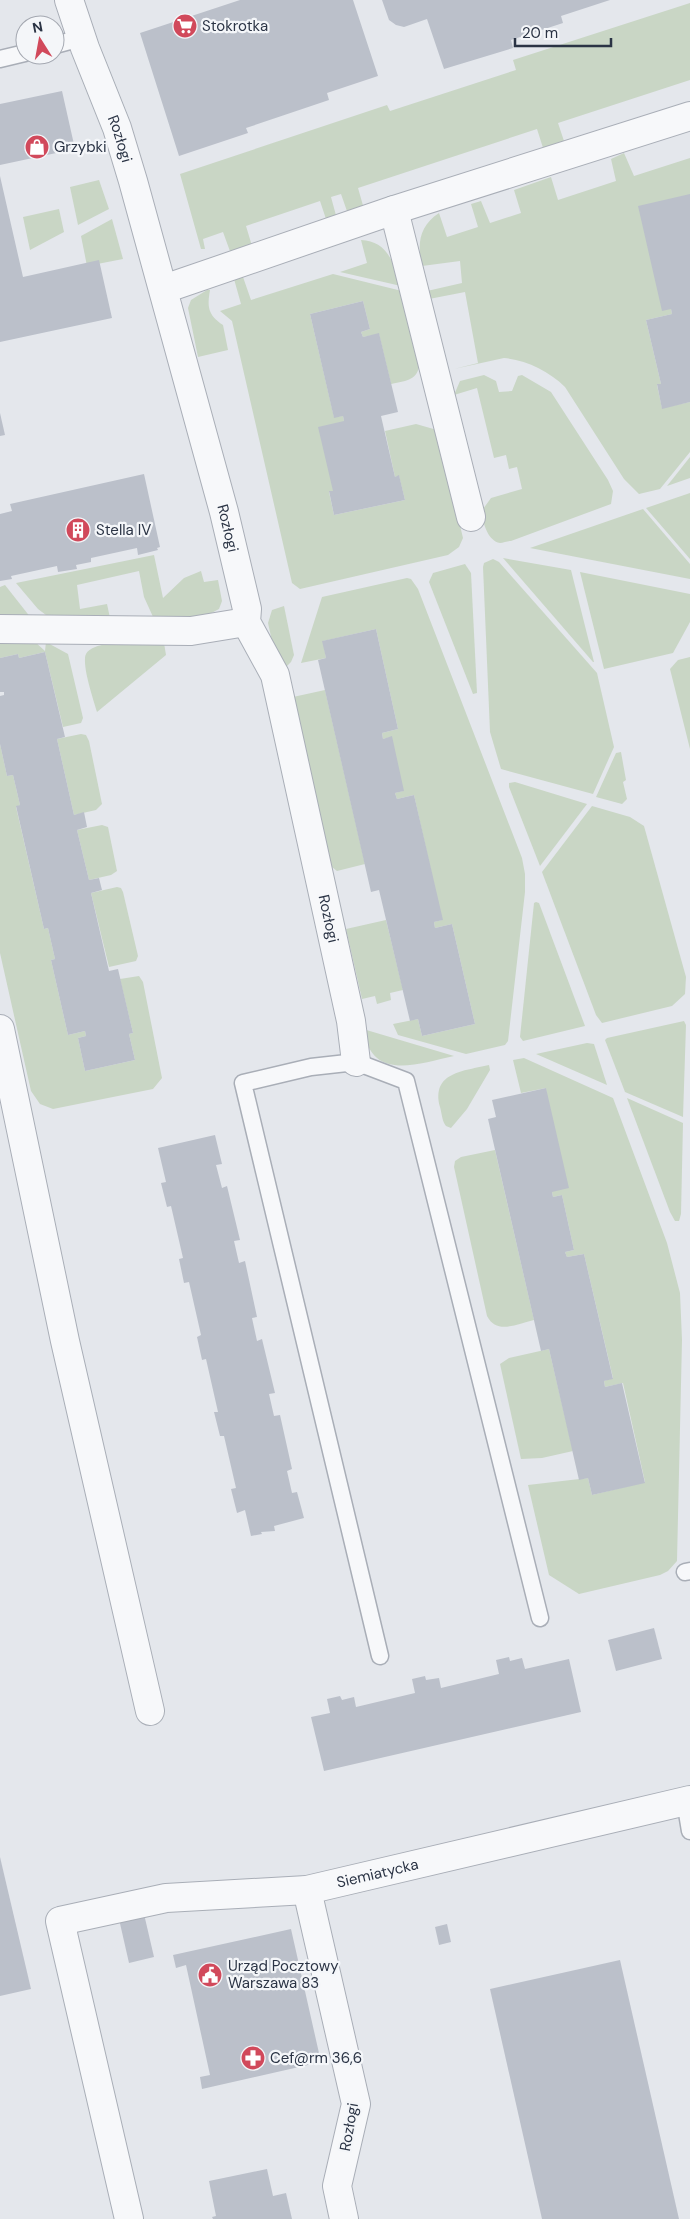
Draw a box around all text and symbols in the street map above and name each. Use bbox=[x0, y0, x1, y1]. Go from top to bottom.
supermarket icon: Stokrotka bbox=[172, 13, 198, 39]
north arrow bbox=[15, 15, 65, 65]
scale bar bbox=[515, 15, 611, 47]
place label: Stokrotka bbox=[202, 16, 268, 36]
text: N bbox=[31, 17, 44, 37]
text: 20 m bbox=[522, 23, 558, 43]
street label: Rozłogi bbox=[103, 112, 137, 165]
shop icon: Grzybki bbox=[24, 134, 50, 160]
place label: Grzybki bbox=[54, 137, 107, 157]
street label: Rozłogi bbox=[212, 502, 243, 554]
building icon: Stella IV bbox=[65, 517, 91, 543]
place label: Stella IV bbox=[96, 520, 151, 540]
street label: Rozłogi bbox=[314, 893, 343, 945]
street label: Siemiatycka bbox=[335, 1854, 420, 1893]
place label: Urząd Pocztowy Warszawa 83 bbox=[228, 1956, 339, 1993]
public building icon: Urząd Pocztowy Warszawa 83 bbox=[197, 1962, 223, 1988]
pharmacy icon: Cef@rm 36,6 bbox=[240, 2045, 266, 2071]
place label: Cef@rm 36,6 bbox=[270, 2048, 362, 2068]
street label: Rozłogi bbox=[335, 2101, 363, 2153]

